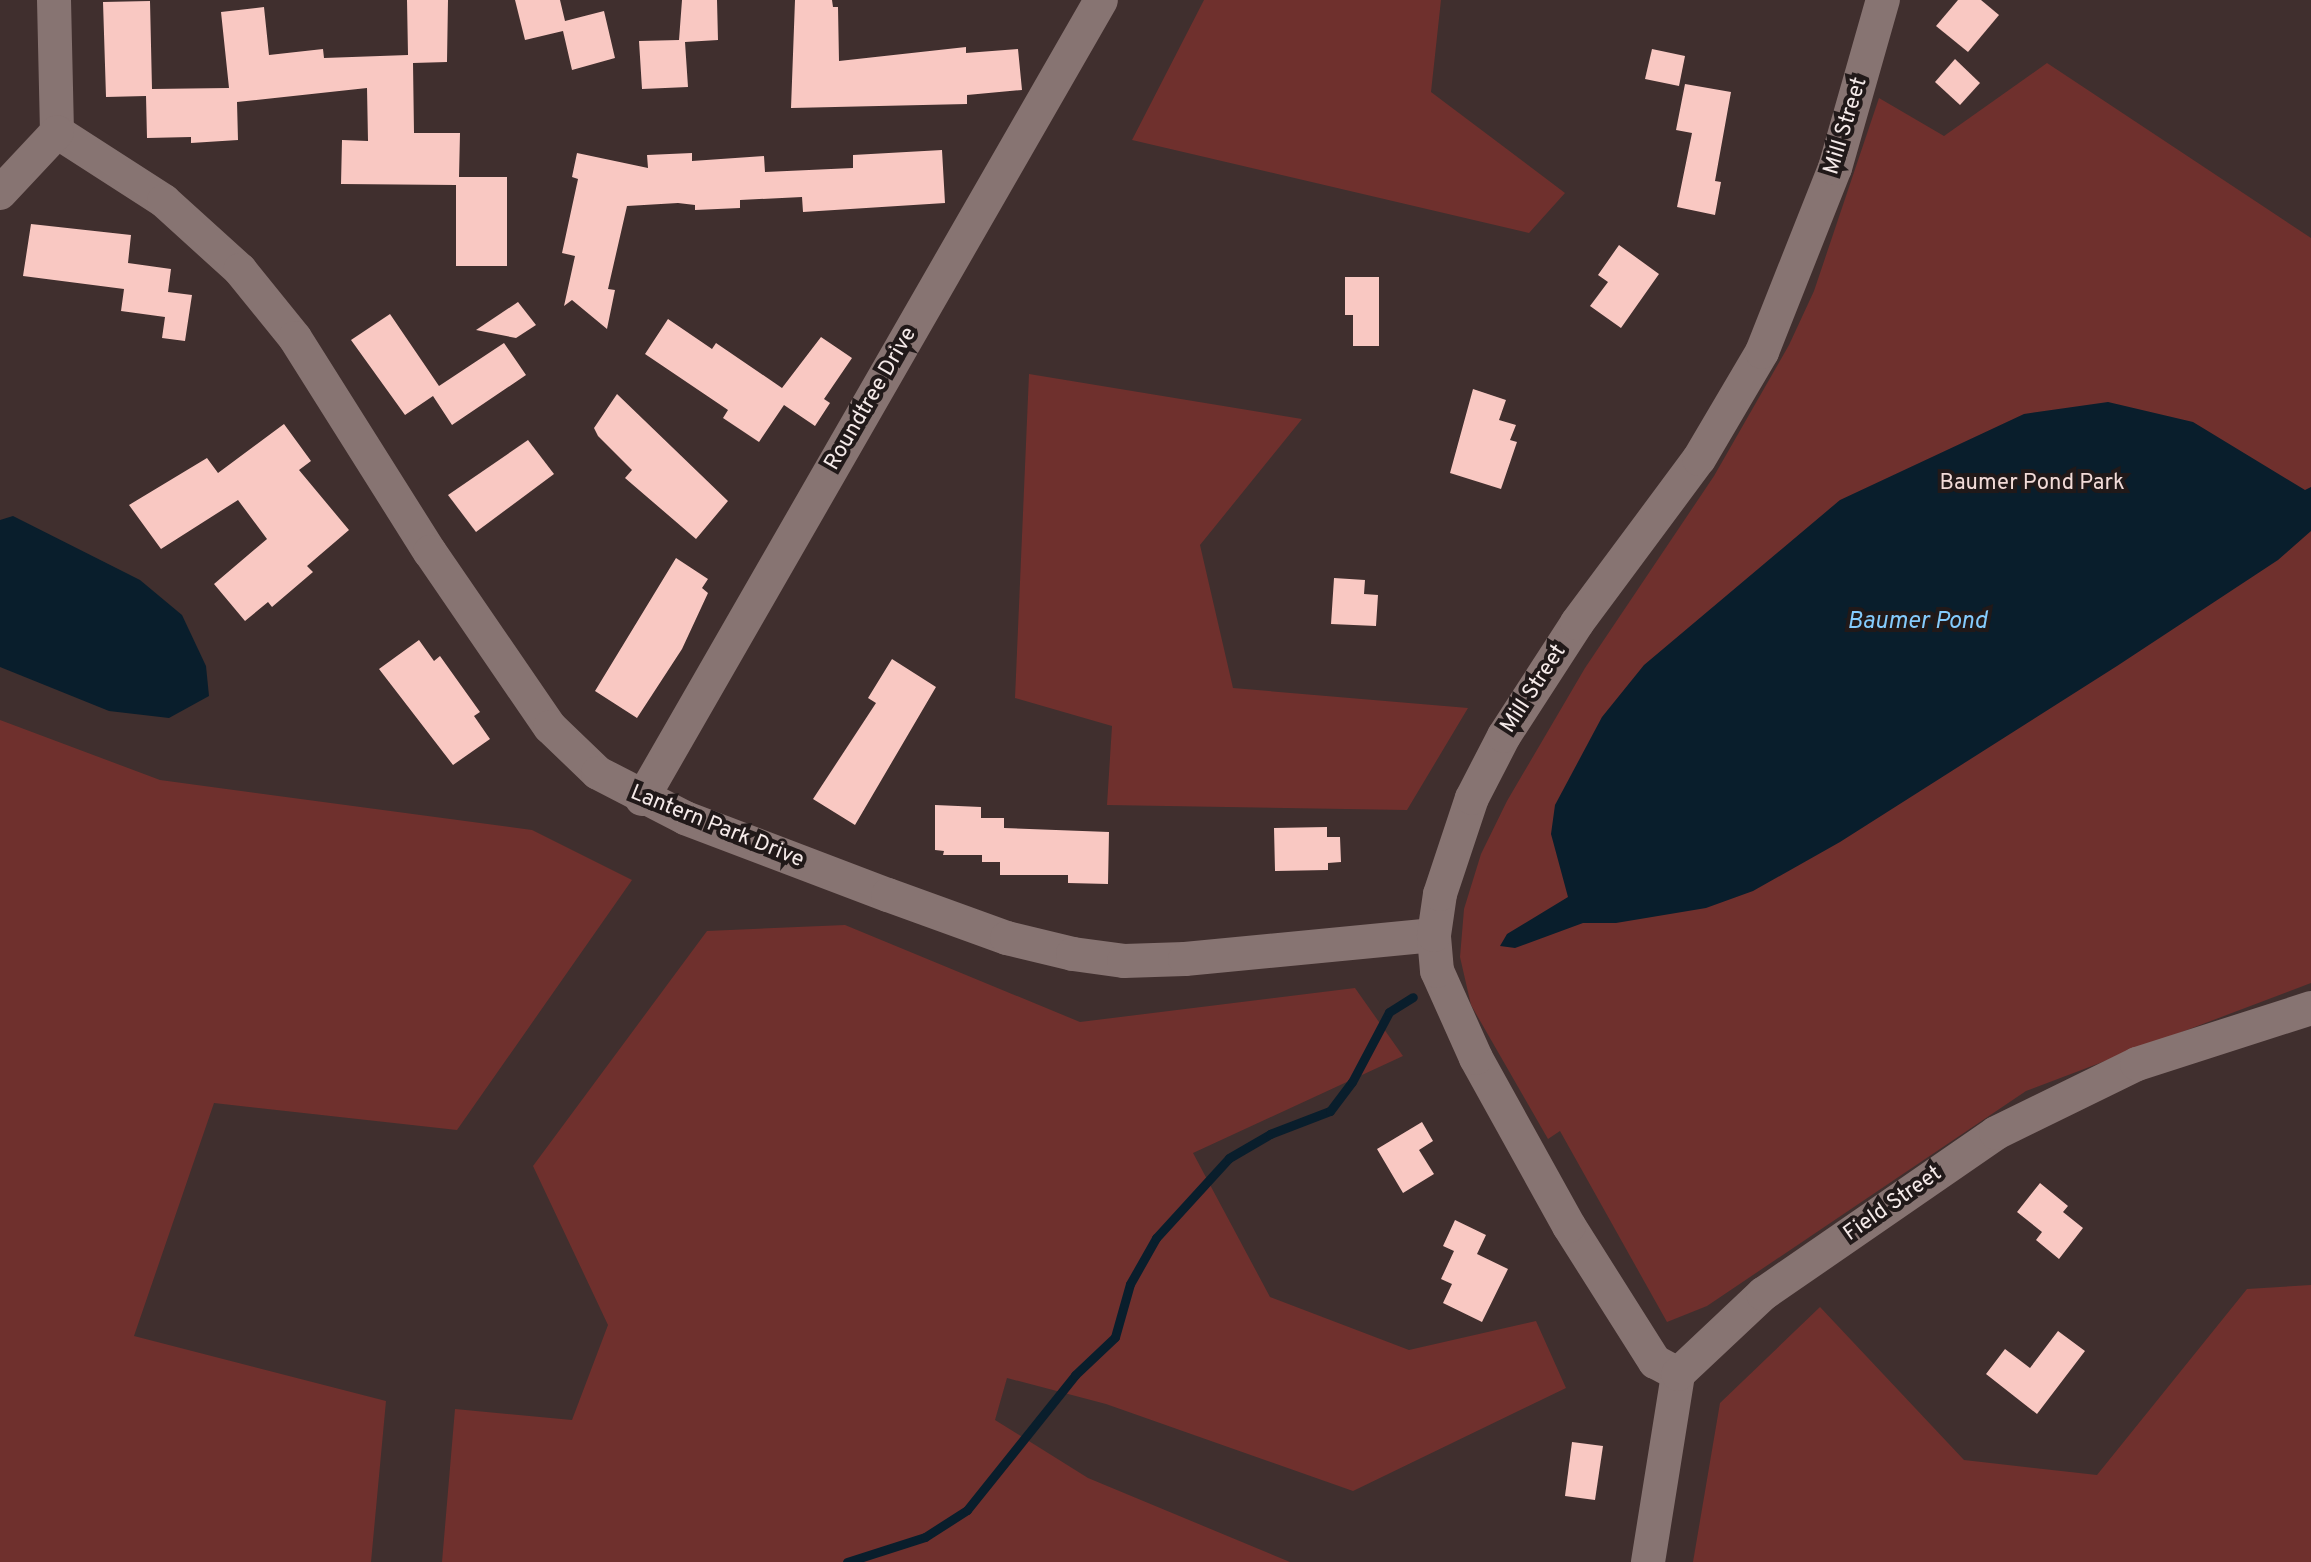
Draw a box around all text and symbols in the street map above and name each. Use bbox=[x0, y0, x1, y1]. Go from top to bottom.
street label: Mill Street bbox=[1819, 74, 1873, 178]
street label: Roundtree Drive bbox=[819, 323, 923, 475]
park label: Baumer Pond Park bbox=[1939, 471, 2125, 497]
water label: Baumer Pond bbox=[1847, 609, 1987, 637]
street label: Mill Street bbox=[1496, 640, 1572, 738]
street label: Lantern Park Drive bbox=[626, 780, 808, 874]
street label: Field Street bbox=[1839, 1161, 1947, 1247]

